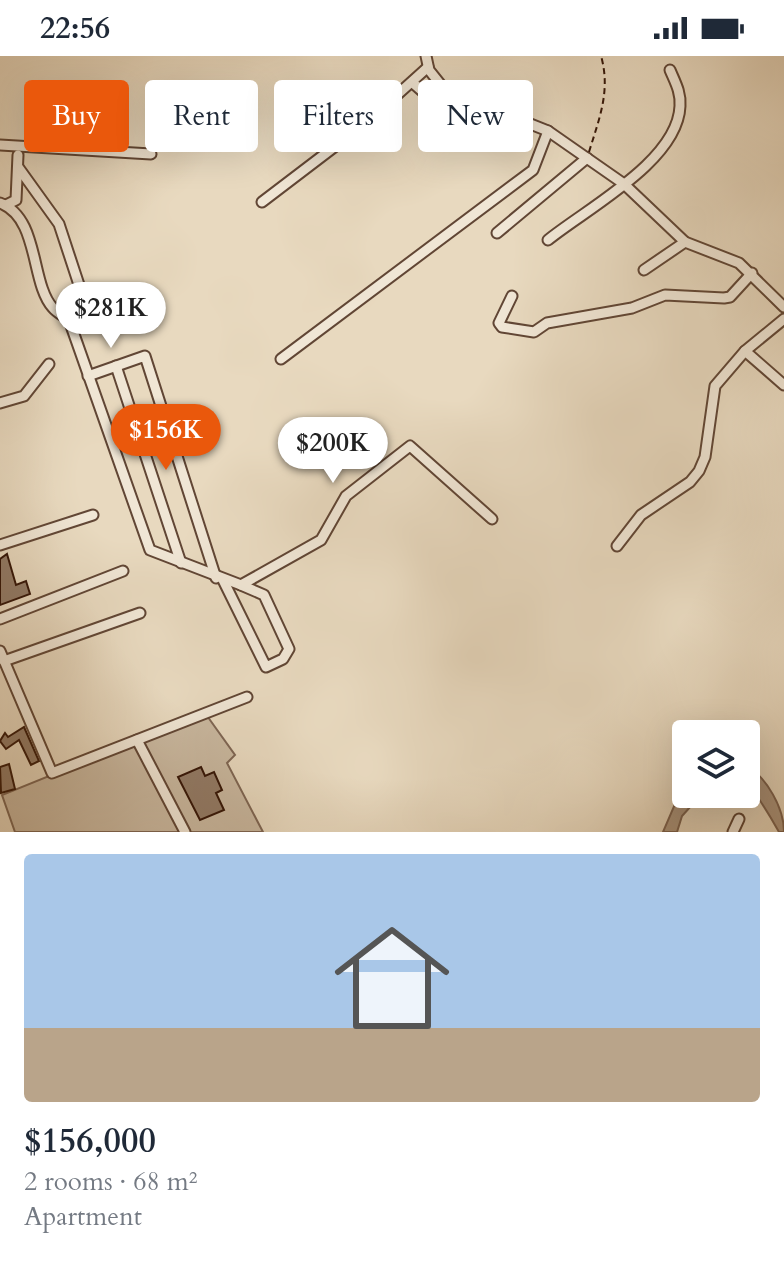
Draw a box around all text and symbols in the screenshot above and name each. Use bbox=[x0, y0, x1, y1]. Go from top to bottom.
text: 22:56 bbox=[40, 8, 110, 49]
chip: Buy bbox=[24, 80, 129, 152]
chip: Rent bbox=[145, 80, 258, 152]
chip: Filters bbox=[274, 80, 402, 152]
chip: New bbox=[418, 80, 533, 152]
pin: $281K bbox=[55, 282, 167, 350]
text: $281K bbox=[74, 290, 148, 325]
pin: $156K bbox=[110, 404, 222, 472]
text: $156K bbox=[129, 412, 203, 447]
pin: $200K bbox=[277, 417, 389, 485]
text: $200K bbox=[296, 425, 370, 460]
map controls bbox=[672, 720, 760, 808]
button: layers bbox=[672, 720, 760, 808]
icon: home bbox=[320, 906, 464, 1050]
text: $156,000 bbox=[24, 1118, 156, 1164]
text: 2 rooms · 68 m² bbox=[24, 1164, 197, 1199]
text: Apartment bbox=[24, 1199, 142, 1234]

